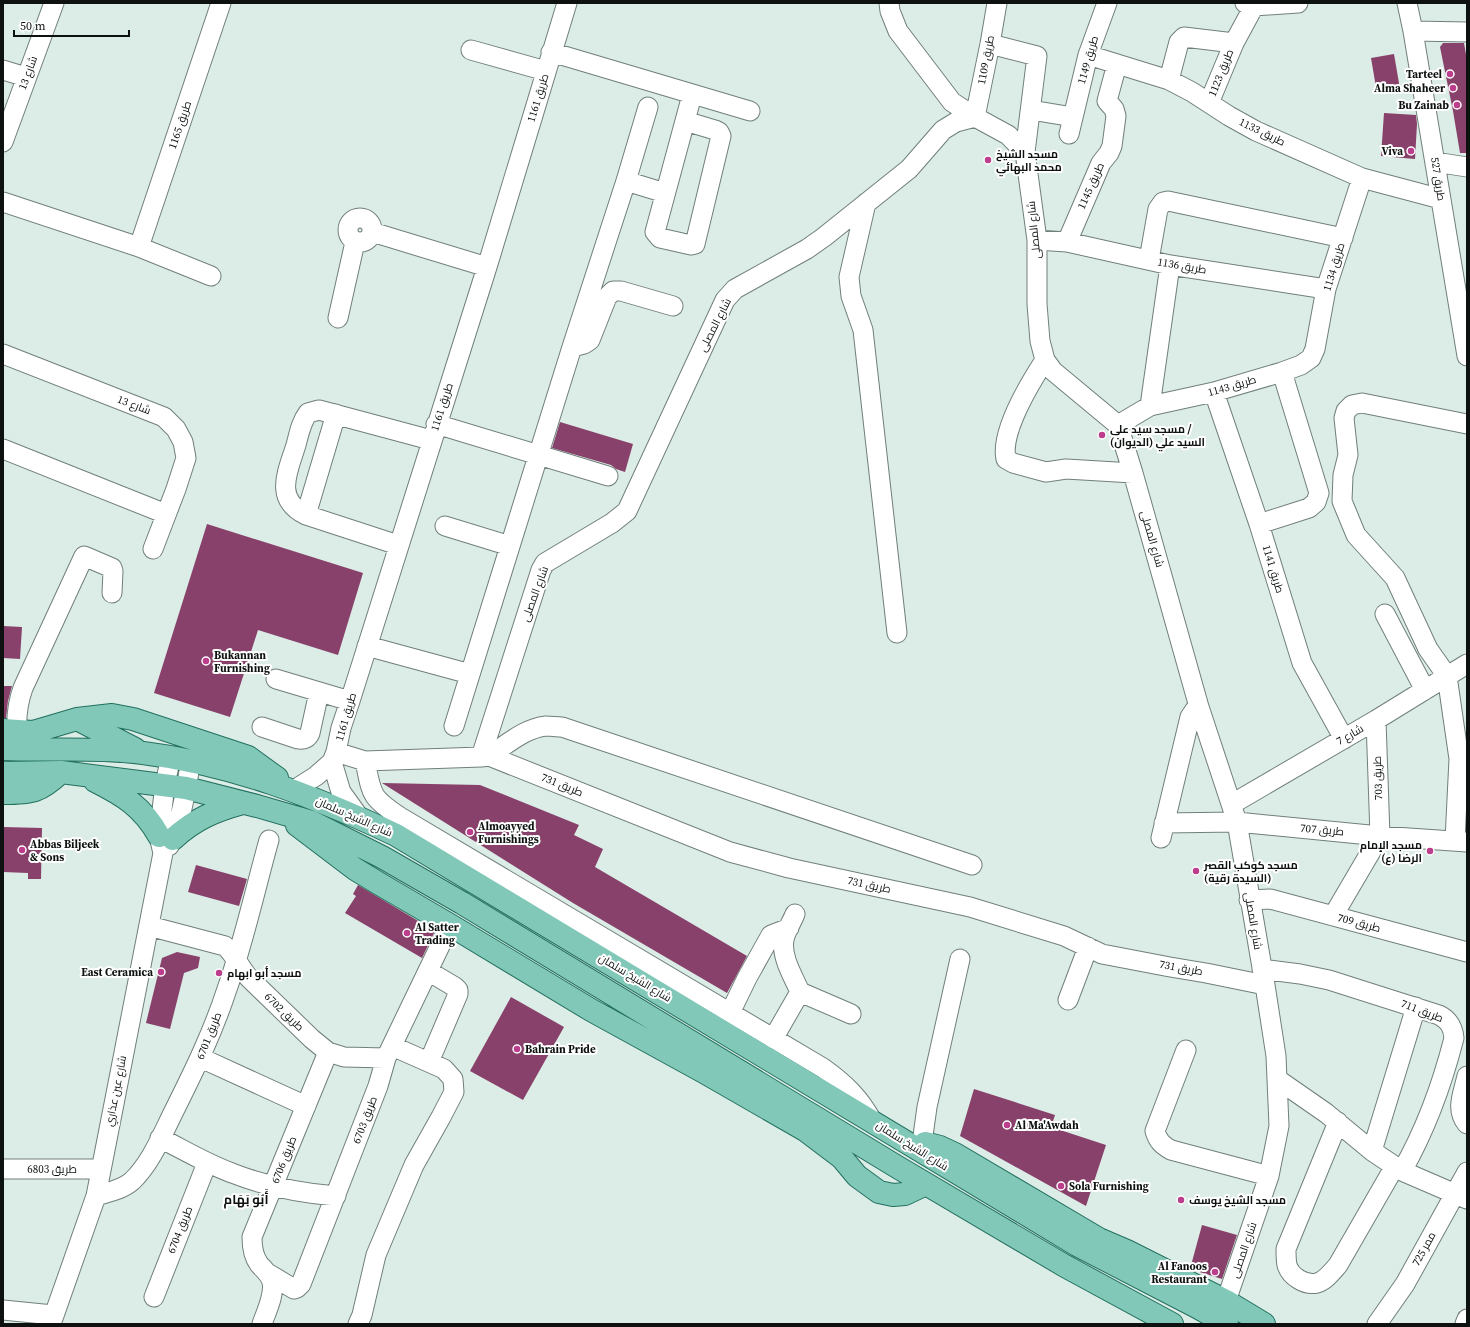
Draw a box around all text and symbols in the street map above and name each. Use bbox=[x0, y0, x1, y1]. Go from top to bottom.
scale bar bbox=[14, 12, 129, 38]
text: 50 m bbox=[20, 18, 46, 34]
street label: طريق 1109 bbox=[974, 34, 998, 86]
street label: طريق 1149 bbox=[1074, 34, 1102, 86]
street label: طريق 1123 bbox=[1205, 47, 1237, 99]
street label: شارع 13 bbox=[15, 54, 41, 92]
place label: Tarteel bbox=[1406, 67, 1442, 82]
marker: Tarteel bbox=[1445, 69, 1455, 79]
street label: طريق 1161 bbox=[524, 72, 552, 124]
place label: Alma Shaheer bbox=[1374, 81, 1446, 96]
marker: Alma Shaheer bbox=[1448, 83, 1458, 93]
place label: Bu Zainab bbox=[1398, 98, 1449, 113]
street label: طريق 1165 bbox=[165, 99, 195, 151]
marker: Bu Zainab bbox=[1452, 100, 1462, 110]
street label: طريق 1133 bbox=[1236, 114, 1288, 150]
place label: Viva bbox=[1381, 144, 1403, 159]
marker: Viva bbox=[1406, 146, 1416, 156]
place label: مسجد الشيخ محمد البهائي bbox=[996, 147, 1062, 177]
marker: مسجد الشيخ محمد البهائي bbox=[983, 155, 993, 165]
street label: طريق 527 bbox=[1427, 156, 1449, 202]
street label: طريق 1145 bbox=[1074, 160, 1108, 212]
street label: شارع المصلى bbox=[1023, 200, 1045, 260]
street label: طريق 1134 bbox=[1320, 241, 1348, 293]
street label: طريق 1136 bbox=[1156, 254, 1208, 278]
street label: شارع المصلى bbox=[695, 296, 735, 354]
street label: طريق 1143 bbox=[1206, 372, 1258, 400]
street label: طريق 1161 bbox=[427, 381, 457, 433]
street label: شارع 13 bbox=[115, 392, 153, 418]
place label: مسجد سيد علي / السيد علي (الديوان) bbox=[1110, 422, 1205, 452]
marker: مسجد سيد علي / السيد علي (الديوان) bbox=[1097, 430, 1107, 440]
street label: شارع المصلى bbox=[1137, 509, 1167, 569]
street label: طريق 1141 bbox=[1259, 543, 1287, 595]
street label: شارع المصلى bbox=[518, 564, 552, 624]
place label: Bukannan Furnishing bbox=[214, 648, 270, 676]
marker: Bukannan Furnishing bbox=[201, 656, 211, 666]
street label: طريق 1161 bbox=[332, 691, 360, 743]
street label: شارع 7 bbox=[1334, 721, 1366, 749]
street label: طريق 703 bbox=[1370, 756, 1386, 800]
street label: طريق 731 bbox=[539, 770, 585, 800]
street label: شارع الشيخ سلمان bbox=[313, 793, 395, 841]
place label: Almoayyed Furnishings bbox=[478, 819, 539, 847]
street label: طريق 707 bbox=[1299, 821, 1345, 839]
marker: Almoayyed Furnishings bbox=[465, 827, 475, 837]
place label: Abbas Biljeek & Sons bbox=[30, 837, 100, 865]
place label: مسجد الإمام الرضا (ع) bbox=[1360, 838, 1422, 866]
marker: Abbas Biljeek & Sons bbox=[17, 845, 27, 855]
marker: مسجد الإمام الرضا (ع) bbox=[1425, 846, 1435, 856]
place label: مسجد كوكب القصر (السيدة رقية) bbox=[1203, 858, 1298, 886]
marker: مسجد كوكب القصر (السيدة رقية) bbox=[1191, 866, 1201, 876]
street label: طريق 731 bbox=[846, 873, 892, 897]
street label: شارع المصلى bbox=[1241, 891, 1265, 951]
street label: طريق 709 bbox=[1336, 910, 1382, 936]
place label: Al Satter Trading bbox=[415, 920, 460, 948]
marker: Al Satter Trading bbox=[402, 928, 412, 938]
street label: شارع الشيخ سلمان bbox=[596, 950, 674, 1006]
street label: طريق 731 bbox=[1158, 957, 1204, 979]
place label: East Ceramica bbox=[81, 965, 153, 980]
place label: مسجد أبو ابهام bbox=[227, 966, 301, 981]
marker: East Ceramica bbox=[156, 967, 166, 977]
marker: مسجد أبو ابهام bbox=[214, 968, 224, 978]
street label: طريق 6702 bbox=[261, 989, 307, 1035]
street label: طريق 711 bbox=[1399, 996, 1445, 1026]
street label: طريق 6701 bbox=[193, 1010, 225, 1062]
place label: Bahrain Pride bbox=[525, 1042, 596, 1057]
marker: Bahrain Pride bbox=[512, 1044, 522, 1054]
street label: شارع عين عذاري bbox=[102, 1054, 131, 1128]
street label: طريق 6703 bbox=[349, 1094, 381, 1146]
street label: شارع الشيخ سلمان bbox=[873, 1118, 951, 1174]
place label: Al Ma'Awdah bbox=[1015, 1118, 1079, 1133]
marker: Al Ma'Awdah bbox=[1002, 1120, 1012, 1130]
street label: طريق 6706 bbox=[268, 1134, 300, 1186]
street label: طريق 6803 bbox=[27, 1162, 77, 1177]
place label: Sola Furnishing bbox=[1069, 1179, 1149, 1194]
marker: Sola Furnishing bbox=[1056, 1181, 1066, 1191]
district label: أَبُو بَهَام bbox=[224, 1189, 269, 1209]
place label: مسجد الشيخ يوسف bbox=[1189, 1193, 1286, 1208]
marker: مسجد الشيخ يوسف bbox=[1176, 1195, 1186, 1205]
street label: طريق 6704 bbox=[164, 1204, 196, 1256]
street label: شارع المصلى bbox=[1227, 1220, 1261, 1280]
street label: ممر 725 bbox=[1409, 1229, 1439, 1269]
place label: Al Fanoos Restaurant bbox=[1151, 1259, 1208, 1287]
marker: Al Fanoos Restaurant bbox=[1210, 1267, 1220, 1277]

